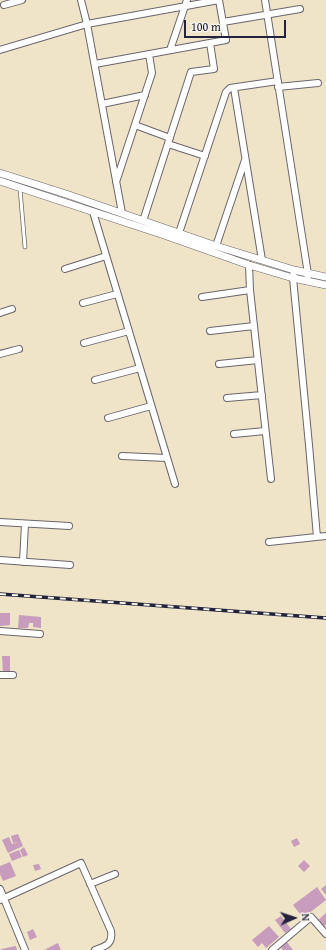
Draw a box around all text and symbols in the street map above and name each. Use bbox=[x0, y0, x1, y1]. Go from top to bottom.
scale bar bbox=[186, 12, 288, 38]
text: 100 m bbox=[191, 18, 221, 35]
north arrow bbox=[274, 898, 314, 938]
text: N bbox=[298, 913, 314, 921]

